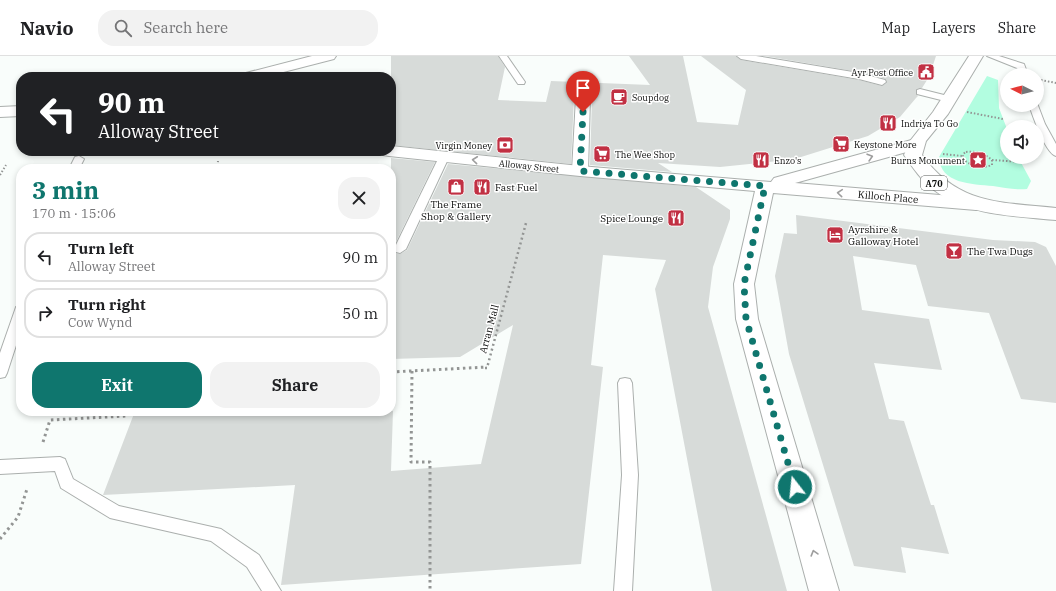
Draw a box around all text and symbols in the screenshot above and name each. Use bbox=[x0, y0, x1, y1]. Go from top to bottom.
search box bbox=[98, 10, 378, 46]
text: Navio bbox=[20, 16, 74, 40]
icon: search bbox=[112, 17, 134, 39]
text: Search here bbox=[144, 18, 228, 37]
text: Map bbox=[882, 19, 910, 37]
text: Layers bbox=[932, 19, 976, 37]
text: Share bbox=[998, 19, 1036, 37]
public building icon: Ayr Post Office bbox=[916, 62, 936, 82]
place label: Ayr Post Office bbox=[851, 67, 913, 78]
north arrow bbox=[1000, 68, 1044, 112]
map controls bbox=[1000, 68, 1044, 164]
pin bbox=[566, 71, 600, 112]
icon: arrive bbox=[572, 77, 594, 99]
text: 90 m bbox=[98, 84, 165, 121]
cafe icon: Soupdog bbox=[609, 87, 629, 107]
icon: left bbox=[32, 88, 84, 140]
place label: Soupdog bbox=[632, 92, 669, 103]
restaurant icon: Indriya To Go bbox=[878, 113, 898, 133]
place label: Indriya To Go bbox=[901, 118, 958, 129]
text: Alloway Street bbox=[98, 120, 219, 143]
button: sound bbox=[1000, 120, 1044, 164]
supermarket icon: Keystone More bbox=[831, 134, 851, 154]
bank icon: Virgin Money bbox=[495, 135, 515, 155]
place label: Keystone More bbox=[854, 139, 917, 150]
place label: Virgin Money bbox=[436, 140, 492, 151]
supermarket icon: The Wee Shop bbox=[592, 144, 612, 164]
place label: The Wee Shop bbox=[615, 149, 675, 160]
restaurant icon: Enzo's bbox=[751, 150, 771, 170]
place icon: Burns Monument bbox=[968, 150, 988, 170]
one-way arrow bbox=[866, 153, 873, 162]
place label: Enzo's bbox=[774, 155, 801, 166]
place label: Burns Monument bbox=[891, 155, 965, 166]
one-way arrow bbox=[472, 156, 478, 165]
street label: Alloway Street bbox=[498, 157, 560, 175]
text: 3 min bbox=[32, 174, 99, 206]
road number: A70 bbox=[921, 176, 947, 190]
button: close bbox=[338, 177, 380, 219]
shop icon: The Frame Shop & Gallery bbox=[446, 177, 466, 197]
restaurant icon: Fast Fuel bbox=[472, 177, 492, 197]
place label: Fast Fuel bbox=[495, 181, 538, 194]
one-way arrow bbox=[837, 188, 843, 197]
street label: Killoch Place bbox=[857, 188, 919, 206]
place label: The Frame Shop & Gallery bbox=[421, 198, 492, 223]
text: 170 m · 15:06 bbox=[32, 205, 116, 222]
restaurant icon: Spice Lounge bbox=[666, 208, 686, 228]
place label: Spice Lounge bbox=[600, 212, 663, 225]
place label: Ayrshire & Galloway Hotel bbox=[848, 223, 918, 248]
hotel icon: Ayrshire & Galloway Hotel bbox=[825, 225, 845, 245]
text: Turn left bbox=[68, 239, 134, 258]
bar icon: The Twa Dugs bbox=[944, 241, 964, 261]
place label: The Twa Dugs bbox=[967, 245, 1033, 258]
icon: left bbox=[34, 246, 56, 268]
text: 90 m bbox=[342, 248, 378, 267]
text: Alloway Street bbox=[68, 258, 155, 275]
text: Turn right bbox=[68, 295, 146, 314]
icon: right bbox=[34, 302, 56, 324]
street label: Arran Mall bbox=[476, 303, 502, 355]
text: 50 m bbox=[342, 304, 378, 323]
text: Cow Wynd bbox=[68, 314, 132, 331]
button: Exit bbox=[32, 362, 202, 408]
button: Share bbox=[210, 362, 380, 408]
position arrow bbox=[774, 466, 816, 508]
one-way arrow bbox=[810, 550, 819, 557]

